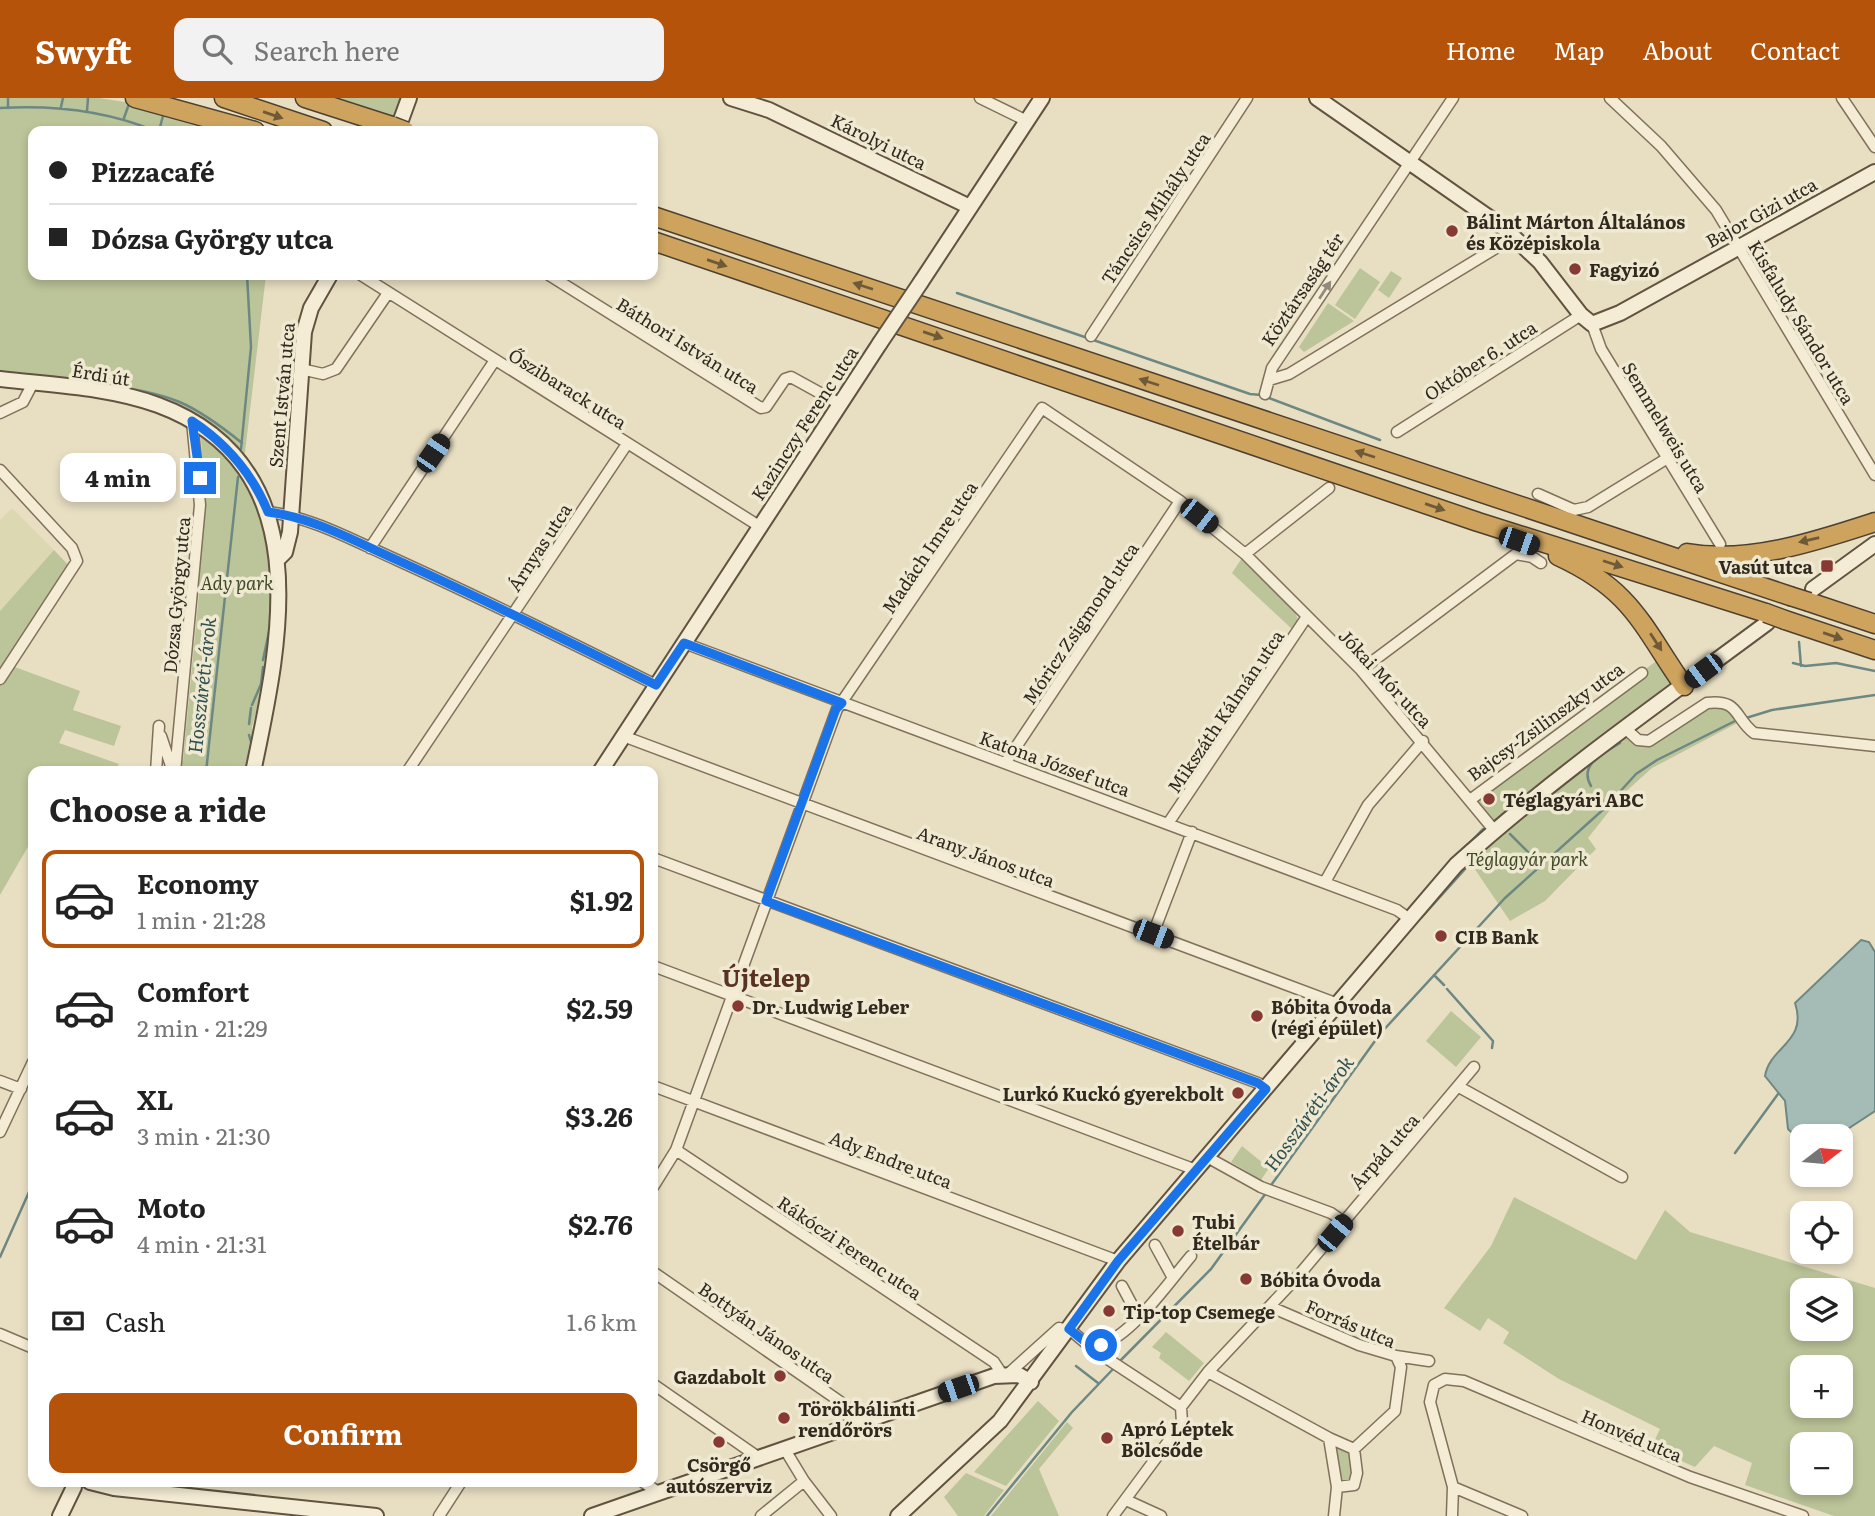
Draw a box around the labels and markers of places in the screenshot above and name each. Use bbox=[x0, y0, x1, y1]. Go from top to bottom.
place label: Bálint Márton Általános és Középiskola bbox=[1466, 208, 1685, 256]
marker: Bálint Márton Általános és Középiskola bbox=[1444, 223, 1460, 239]
place label: Fagyizó bbox=[1589, 256, 1659, 283]
marker: Fagyizó bbox=[1567, 261, 1583, 277]
place label: Vasút utca bbox=[1719, 553, 1814, 580]
marker: Vasút utca bbox=[1819, 558, 1835, 574]
place label: Téglagyári ABC bbox=[1503, 786, 1644, 813]
marker: Téglagyári ABC bbox=[1481, 791, 1497, 807]
place label: CIB Bank bbox=[1455, 923, 1539, 950]
marker: CIB Bank bbox=[1433, 928, 1449, 944]
place label: Dr. Ludwig Leber bbox=[752, 993, 909, 1020]
place label: Bóbita Óvoda (régi épület) bbox=[1271, 993, 1393, 1041]
marker: Dr. Ludwig Leber bbox=[730, 998, 746, 1014]
marker: Bóbita Óvoda (régi épület) bbox=[1249, 1008, 1265, 1024]
place label: Lurkó Kuckó gyerekbolt bbox=[1002, 1080, 1224, 1107]
marker: Lurkó Kuckó gyerekbolt bbox=[1230, 1085, 1246, 1101]
place label: Tubi Ételbár bbox=[1192, 1208, 1260, 1256]
marker: Tubi Ételbár bbox=[1170, 1223, 1186, 1239]
place label: Bóbita Óvoda bbox=[1260, 1266, 1382, 1293]
marker: Bóbita Óvoda bbox=[1238, 1271, 1254, 1287]
place label: Tip-top Csemege bbox=[1123, 1298, 1275, 1325]
marker: Tip-top Csemege bbox=[1101, 1303, 1117, 1319]
place label: Gazdabolt bbox=[673, 1363, 766, 1390]
marker: Gazdabolt bbox=[772, 1368, 788, 1384]
place label: Törökbálinti rendőrörs bbox=[798, 1395, 916, 1443]
marker: Törökbálinti rendőrörs bbox=[776, 1410, 792, 1426]
place label: Apró Léptek Bölcsőde bbox=[1121, 1415, 1235, 1463]
marker: Apró Léptek Bölcsőde bbox=[1099, 1430, 1115, 1446]
marker: Csörgő autószerviz bbox=[711, 1434, 727, 1450]
place label: Csörgő autószerviz bbox=[666, 1451, 772, 1499]

